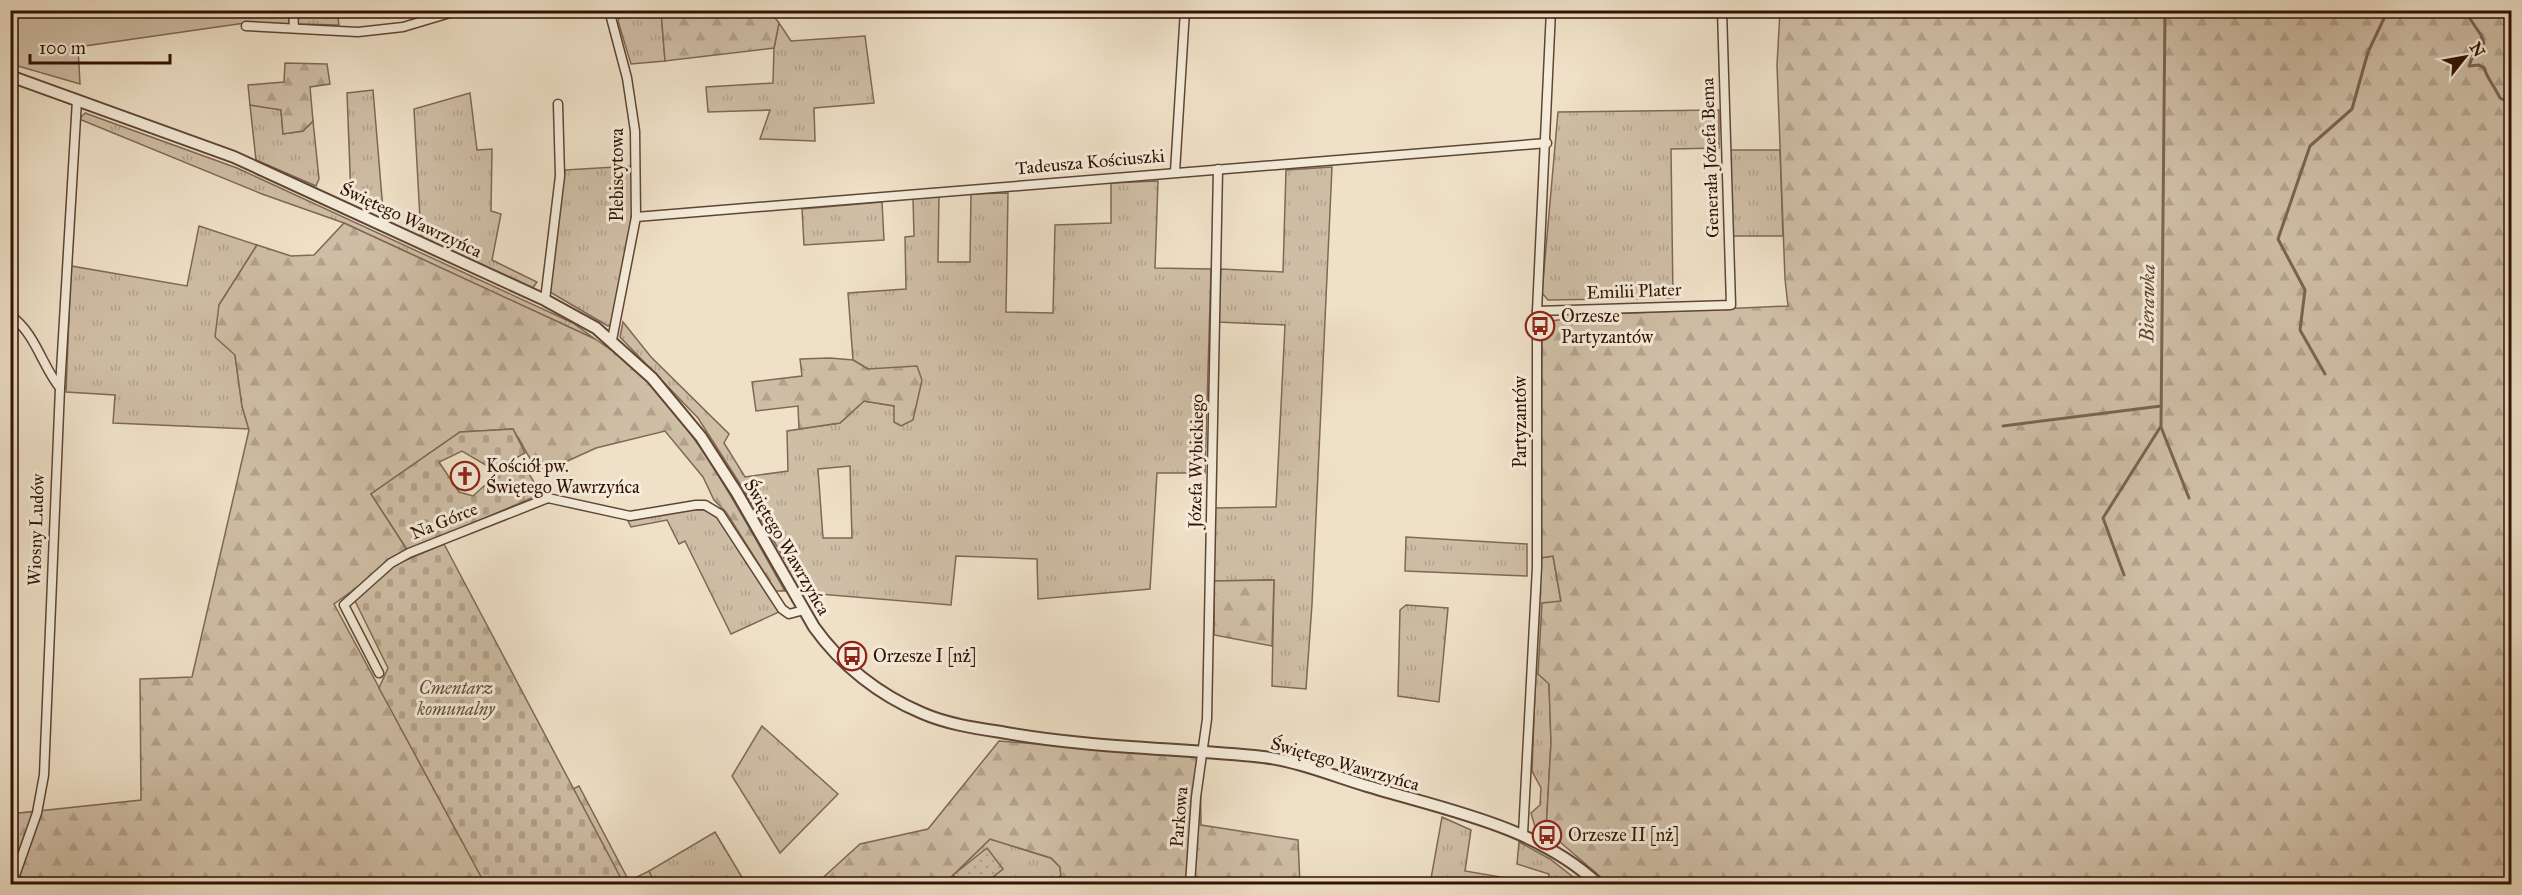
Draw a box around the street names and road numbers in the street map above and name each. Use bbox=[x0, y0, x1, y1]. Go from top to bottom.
street label: Generała Józefa Bema bbox=[1696, 77, 1725, 238]
street label: Plebiscytowa bbox=[606, 128, 628, 222]
street label: Tadeusza Kościuszki bbox=[1014, 145, 1166, 179]
street label: Świętego Wawrzyńca bbox=[336, 176, 486, 264]
street label: Emilii Plater bbox=[1586, 278, 1682, 304]
street label: Partyzantów bbox=[1509, 376, 1531, 468]
street label: Józefa Wybickiego bbox=[1184, 394, 1209, 530]
street label: Wiosny Ludów bbox=[23, 473, 49, 586]
street label: Świętego Wawrzyńca bbox=[738, 474, 837, 620]
street label: Na Górce bbox=[407, 498, 481, 544]
street label: Świętego Wawrzyńca bbox=[1268, 730, 1423, 797]
street label: Parkowa bbox=[1165, 785, 1193, 848]

